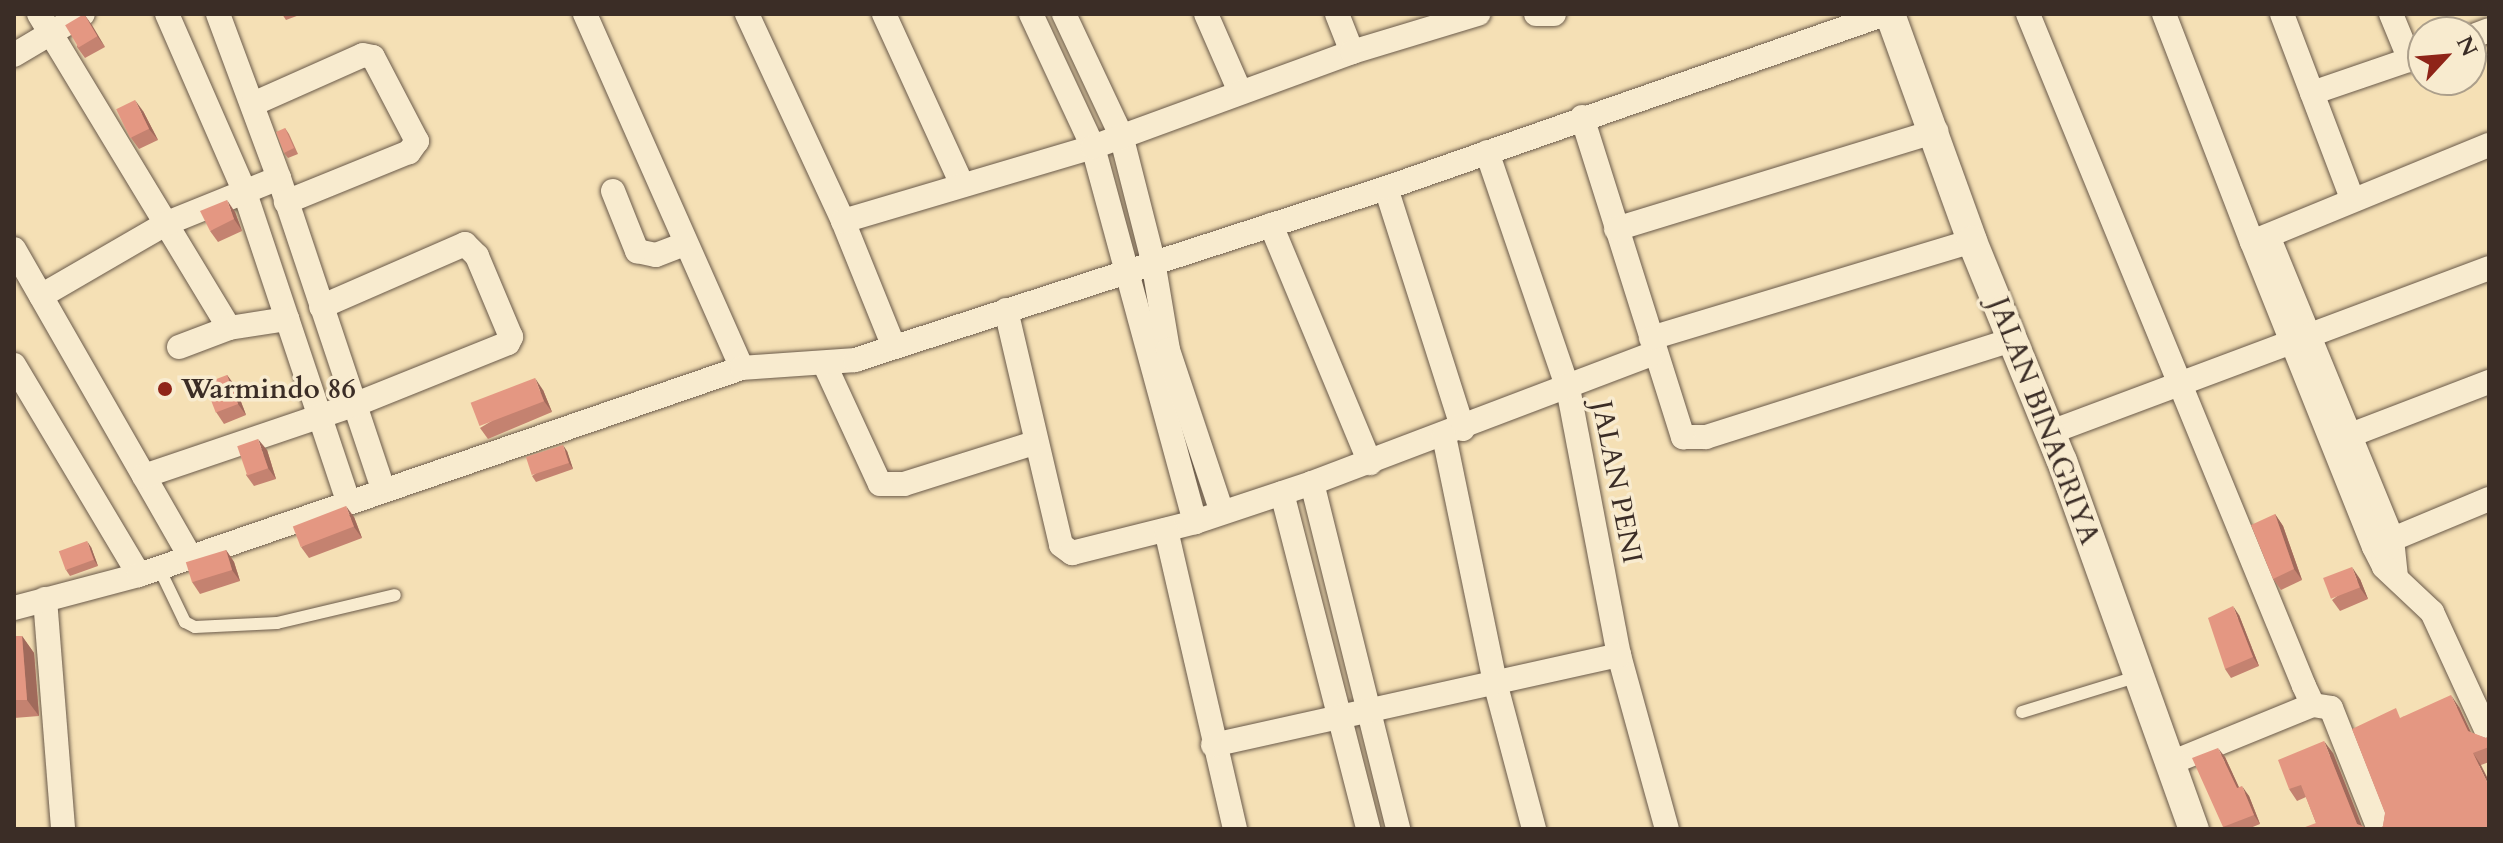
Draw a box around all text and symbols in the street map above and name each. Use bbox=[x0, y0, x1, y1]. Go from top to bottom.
north arrow bbox=[2407, 16, 2487, 96]
text: N bbox=[2449, 31, 2484, 62]
street label: JALAN BINAGRIYA bbox=[1981, 293, 2107, 549]
place label: Warmindo 86 bbox=[181, 372, 356, 406]
marker: Warmindo 86 bbox=[156, 380, 174, 398]
street label: JALAN PENI bbox=[1585, 398, 1649, 566]

